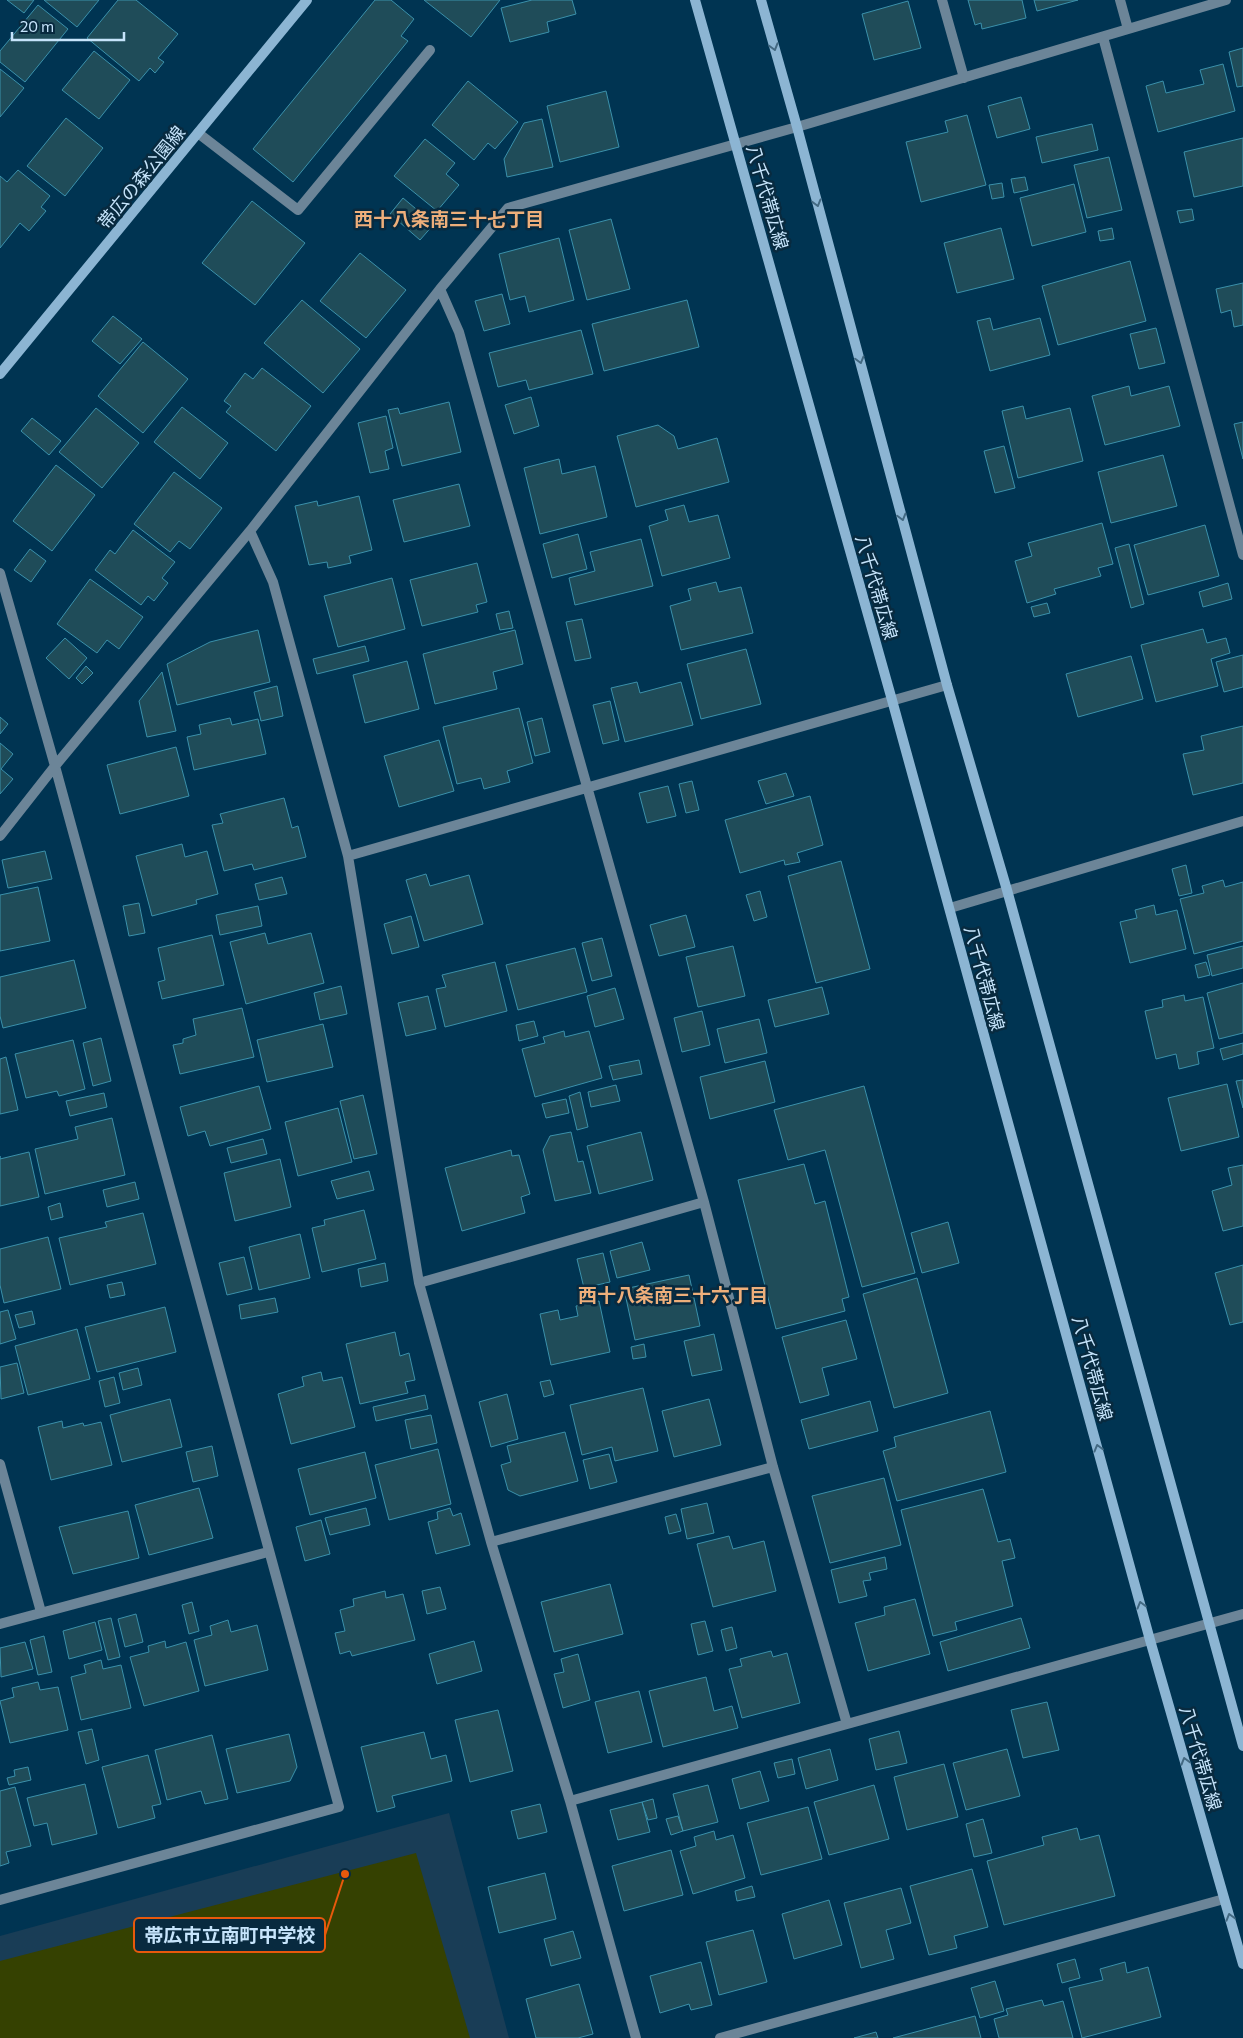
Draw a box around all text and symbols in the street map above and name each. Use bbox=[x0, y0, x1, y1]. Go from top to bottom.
scale bar bbox=[12, 10, 125, 42]
text: 20 m bbox=[20, 17, 54, 35]
one-way arrow bbox=[768, 42, 779, 51]
street label: 帯広の森公園線 bbox=[93, 121, 189, 233]
street label: 八千代帯広線 bbox=[743, 142, 793, 252]
one-way arrow bbox=[812, 199, 822, 207]
district label: 西十八条南三十七丁目 bbox=[354, 207, 544, 230]
one-way arrow bbox=[854, 356, 864, 364]
one-way arrow bbox=[896, 513, 907, 522]
street label: 八千代帯広線 bbox=[852, 532, 902, 642]
street label: 八千代帯広線 bbox=[960, 923, 1010, 1033]
district label: 西十八条南三十六丁目 bbox=[578, 1283, 768, 1306]
street label: 八千代帯広線 bbox=[1068, 1313, 1118, 1423]
one-way arrow bbox=[1093, 1445, 1103, 1453]
one-way arrow bbox=[1136, 1601, 1146, 1609]
street label: 八千代帯広線 bbox=[1176, 1703, 1226, 1813]
one-way arrow bbox=[1180, 1757, 1191, 1766]
one-way arrow bbox=[1225, 1914, 1235, 1922]
callout: 帯広市立南町中学校 bbox=[134, 1918, 325, 1952]
text: 帯広市立南町中学校 bbox=[144, 1923, 316, 1946]

